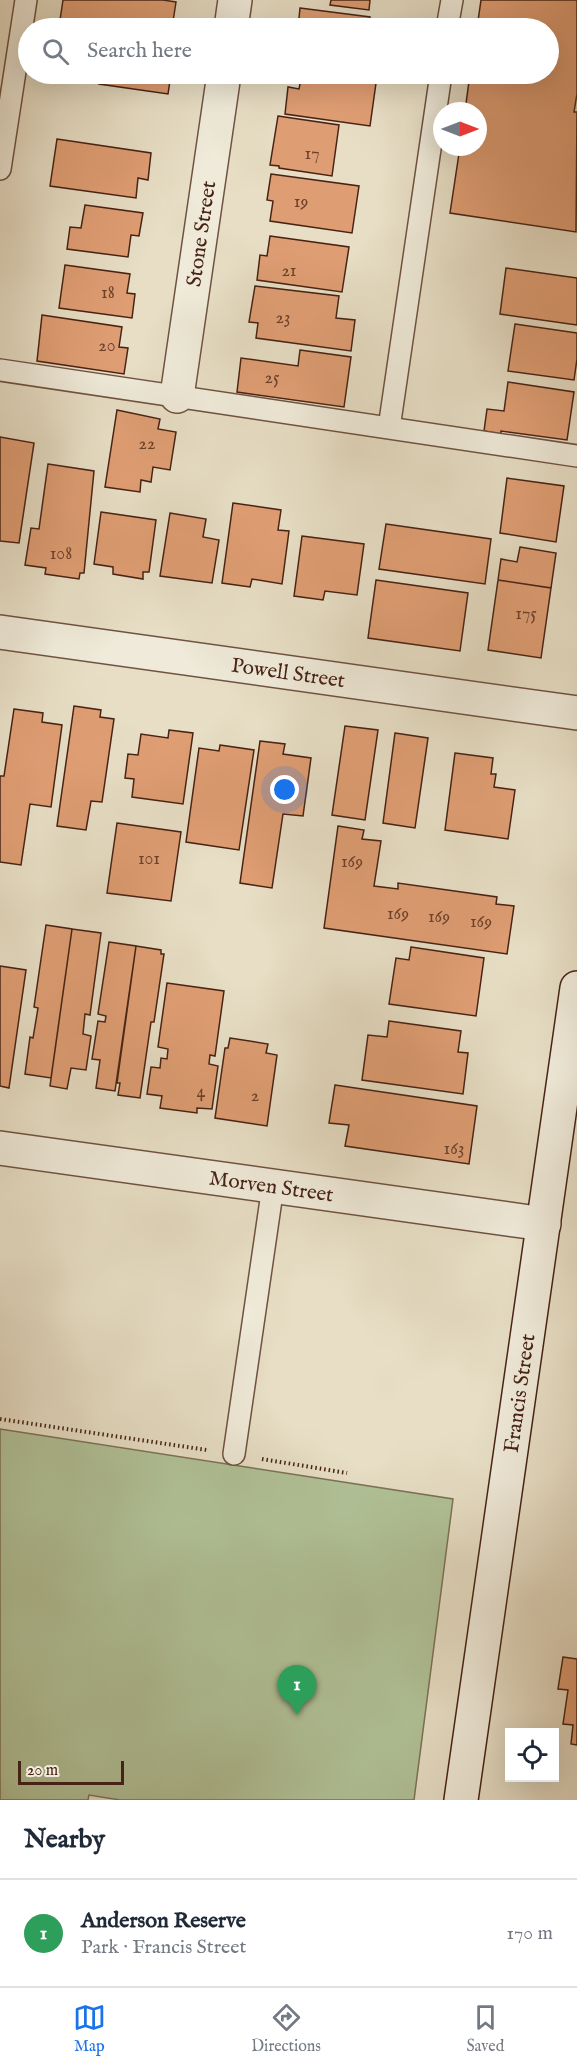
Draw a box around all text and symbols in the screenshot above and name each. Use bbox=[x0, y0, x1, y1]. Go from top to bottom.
search box bbox=[18, 18, 559, 84]
icon: search bbox=[39, 35, 72, 68]
text: Search here bbox=[87, 37, 192, 65]
north arrow bbox=[433, 102, 487, 156]
house number: 17 bbox=[304, 143, 320, 166]
street label: Stone Street bbox=[181, 179, 223, 289]
house number: 19 bbox=[294, 191, 308, 214]
house number: 21 bbox=[281, 260, 297, 283]
house number: 18 bbox=[101, 282, 115, 305]
house number: 23 bbox=[275, 307, 291, 330]
house number: 20 bbox=[98, 335, 116, 358]
house number: 25 bbox=[265, 367, 280, 390]
house number: 22 bbox=[139, 433, 155, 456]
house number: 108 bbox=[50, 543, 72, 566]
house number: 175 bbox=[515, 603, 537, 626]
street label: Powell Street bbox=[229, 653, 347, 695]
your location bbox=[270, 775, 299, 804]
house number: 101 bbox=[138, 848, 160, 871]
house number: 169 bbox=[341, 851, 363, 874]
house number: 169 bbox=[387, 903, 409, 926]
house number: 169 bbox=[428, 906, 450, 929]
house number: 169 bbox=[470, 911, 492, 934]
house number: 4 bbox=[197, 1081, 206, 1104]
house number: 2 bbox=[251, 1085, 259, 1108]
house number: 163 bbox=[443, 1138, 465, 1161]
street label: Morven Street bbox=[207, 1165, 335, 1209]
street label: Francis Street bbox=[499, 1332, 542, 1455]
pin: 1 bbox=[278, 1666, 316, 1715]
map controls bbox=[505, 1728, 559, 1782]
button: locate bbox=[505, 1728, 559, 1782]
scale bar bbox=[18, 1758, 124, 1786]
text: 20 m bbox=[27, 1761, 58, 1781]
text: Nearby bbox=[24, 1823, 105, 1856]
text: Anderson Reserve bbox=[81, 1907, 246, 1935]
text: 1 bbox=[40, 1921, 47, 1946]
text: 170 m bbox=[507, 1921, 553, 1946]
text: Park · Francis Street bbox=[81, 1935, 246, 1960]
tab: Map bbox=[73, 2001, 106, 2057]
tab: Directions bbox=[251, 2001, 321, 2057]
tab: Saved bbox=[466, 2001, 504, 2057]

